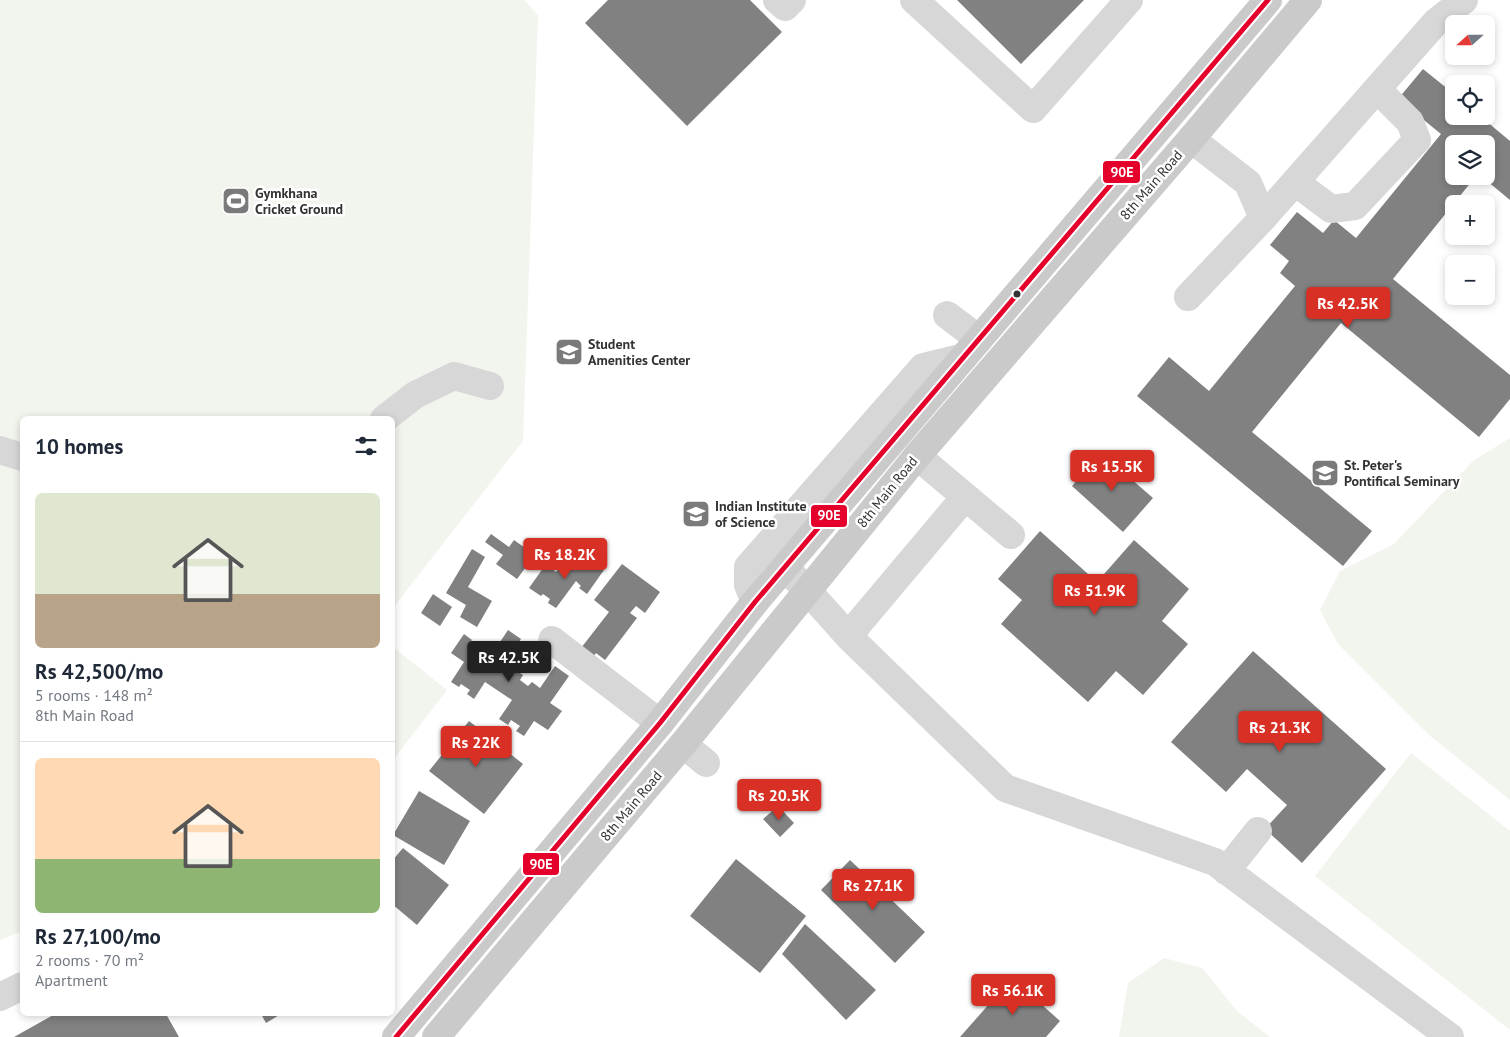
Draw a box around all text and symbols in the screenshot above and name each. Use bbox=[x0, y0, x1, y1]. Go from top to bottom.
north arrow bbox=[1445, 15, 1495, 65]
map controls bbox=[1445, 15, 1495, 305]
button: locate bbox=[1445, 75, 1495, 125]
button: layers bbox=[1445, 135, 1495, 185]
street label: 8th Main Road bbox=[1116, 146, 1186, 224]
line badge: 90E bbox=[1102, 160, 1141, 184]
text: 90E bbox=[1110, 163, 1134, 181]
place label: Gymkhana Cricket Ground bbox=[255, 184, 343, 218]
sports icon: Gymkhana Cricket Ground bbox=[221, 186, 251, 216]
button: + bbox=[1445, 195, 1495, 245]
button: − bbox=[1445, 255, 1495, 305]
pin: Rs 42.5K bbox=[1296, 286, 1400, 329]
unlabelled marker bbox=[1012, 289, 1022, 299]
text: Rs 42.5K bbox=[1317, 293, 1379, 313]
place label: Student Amenities Center bbox=[588, 335, 690, 369]
school or university icon: Student Amenities Center bbox=[554, 337, 584, 367]
icon: filters bbox=[352, 432, 380, 460]
text: 10 homes bbox=[35, 433, 123, 460]
pin: Rs 15.5K bbox=[1060, 450, 1164, 492]
street label: 8th Main Road bbox=[853, 453, 921, 531]
text: Rs 15.5K bbox=[1081, 456, 1143, 476]
place label: St. Peter's Pontifical Seminary bbox=[1344, 456, 1460, 490]
school or university icon: St. Peter's Pontifical Seminary bbox=[1310, 458, 1340, 488]
place label: Indian Institute of Science bbox=[715, 497, 807, 531]
school or university icon: Indian Institute of Science bbox=[681, 499, 711, 529]
line badge: 90E bbox=[810, 504, 848, 528]
text: 90E bbox=[817, 506, 841, 524]
icon: home bbox=[163, 525, 253, 615]
pin: Rs 18.2K bbox=[513, 538, 617, 580]
text: Rs 18.2K bbox=[534, 544, 596, 564]
pin: Rs 51.9K bbox=[1043, 574, 1147, 616]
text: Rs 51.9K bbox=[1064, 580, 1126, 600]
pin: Rs 42.5K bbox=[457, 640, 561, 683]
text: Rs 42.5K bbox=[478, 647, 540, 667]
text: Rs 42,500/mo bbox=[35, 658, 163, 685]
text: 5 rooms · 148 m² bbox=[35, 685, 153, 705]
text: 8th Main Road bbox=[35, 705, 134, 725]
pin: Rs 21.3K bbox=[1228, 710, 1332, 753]
text: Rs 21.3K bbox=[1249, 717, 1311, 737]
pin: Rs 22K bbox=[435, 726, 517, 768]
text: Rs 22K bbox=[452, 732, 500, 752]
street label: 8th Main Road bbox=[596, 767, 666, 845]
pin: Rs 20.5K bbox=[727, 778, 831, 821]
text: Rs 20.5K bbox=[748, 785, 810, 805]
icon: home bbox=[163, 791, 253, 881]
line badge: 90E bbox=[522, 852, 560, 876]
text: 90E bbox=[529, 855, 553, 873]
pin: Rs 27.1K bbox=[821, 868, 925, 911]
text: Rs 27.1K bbox=[843, 875, 903, 895]
text: Rs 27,100/mo bbox=[35, 923, 161, 950]
text: 2 rooms · 70 m² bbox=[35, 950, 144, 970]
text: Apartment bbox=[35, 970, 108, 990]
pin: Rs 56.1K bbox=[961, 974, 1065, 1016]
text: Rs 56.1K bbox=[982, 980, 1044, 1000]

